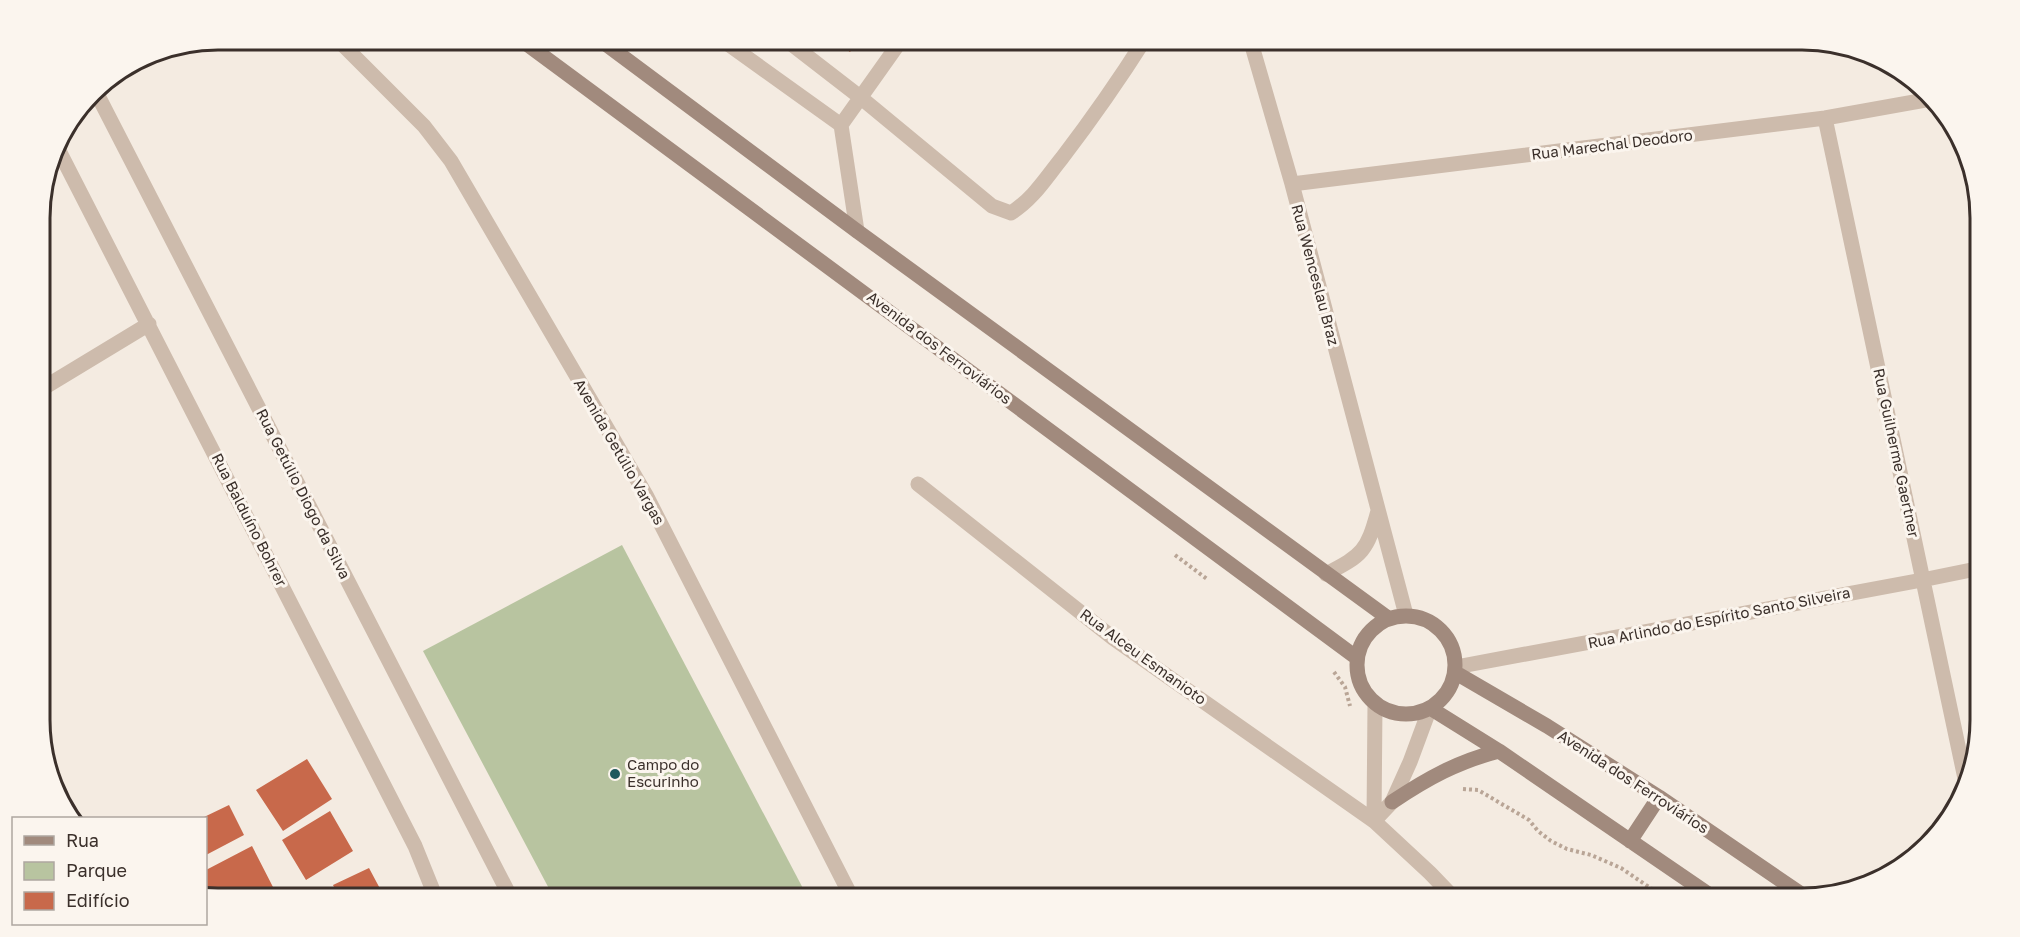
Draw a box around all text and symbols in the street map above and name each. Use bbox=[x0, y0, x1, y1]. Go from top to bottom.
street label: Rua Marechal Deodoro bbox=[1530, 125, 1694, 163]
street label: Rua Wenceslau Braz bbox=[1288, 202, 1344, 348]
street label: Avenida dos Ferroviários bbox=[864, 287, 1015, 407]
street label: Rua Guilherme Gaertner bbox=[1870, 366, 1924, 539]
street label: Avenida Getúlio Vargas bbox=[571, 375, 669, 528]
street label: Rua Getúlio Diogo da Silva bbox=[253, 405, 355, 582]
street label: Rua Balduíno Bohrer bbox=[208, 450, 291, 589]
street label: Rua Arlindo do Espírito Santo Silveira bbox=[1586, 583, 1852, 651]
street label: Rua Alceu Esmanioto bbox=[1077, 604, 1210, 708]
street label: Avenida dos Ferroviários bbox=[1555, 726, 1712, 837]
place label: Campo do Escurinho bbox=[627, 755, 699, 790]
marker: Campo do Escurinho bbox=[608, 767, 622, 781]
legend bbox=[12, 817, 207, 925]
text: Rua bbox=[66, 829, 99, 851]
text: Parque bbox=[66, 859, 127, 881]
text: Edifício bbox=[66, 889, 130, 911]

